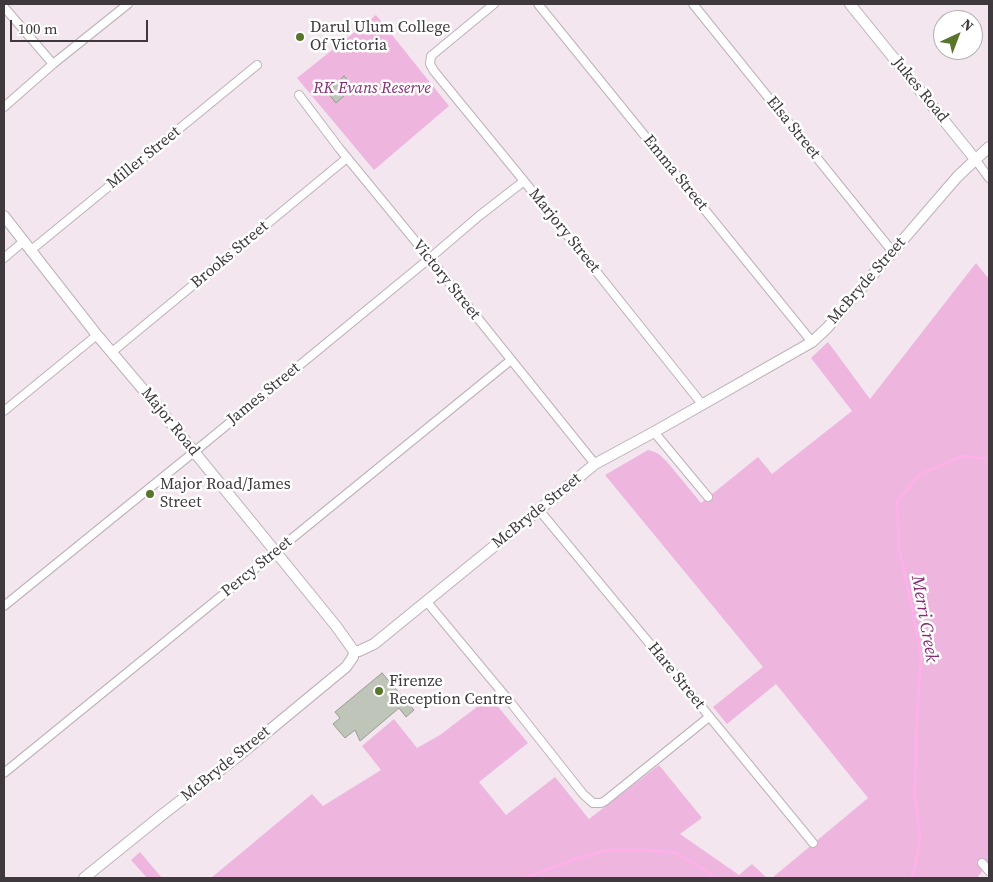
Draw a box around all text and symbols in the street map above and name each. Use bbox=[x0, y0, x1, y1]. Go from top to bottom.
scale bar bbox=[12, 10, 150, 42]
north arrow bbox=[933, 10, 983, 60]
text: N bbox=[957, 14, 978, 36]
text: 100 m bbox=[18, 18, 58, 39]
place label: Darul Ulum College Of Victoria bbox=[310, 18, 450, 56]
marker: Darul Ulum College Of Victoria bbox=[294, 31, 306, 43]
street label: Jukes Road bbox=[888, 54, 952, 126]
park label: RK Evans Reserve bbox=[313, 79, 431, 99]
street label: Elsa Street bbox=[762, 93, 824, 163]
street label: Miller Street bbox=[103, 123, 185, 193]
street label: Emma Street bbox=[639, 131, 711, 215]
street label: Marjory Street bbox=[524, 185, 604, 277]
street label: Brooks Street bbox=[188, 217, 272, 293]
street label: McBryde Street bbox=[824, 234, 910, 328]
street label: Victory Street bbox=[408, 236, 484, 324]
street label: James Street bbox=[224, 359, 304, 429]
street label: Major Road bbox=[137, 384, 203, 460]
street label: McBryde Street bbox=[489, 469, 585, 553]
place label: Major Road/James Street bbox=[160, 475, 291, 513]
marker: Major Road/James Street bbox=[144, 488, 156, 500]
street label: Percy Street bbox=[218, 533, 296, 601]
water label: Merri Creek bbox=[906, 574, 942, 664]
street label: Hare Street bbox=[643, 639, 709, 713]
place label: Firenze Reception Centre bbox=[389, 672, 512, 710]
marker: Firenze Reception Centre bbox=[373, 685, 385, 697]
street label: McBryde Street bbox=[178, 722, 274, 806]

